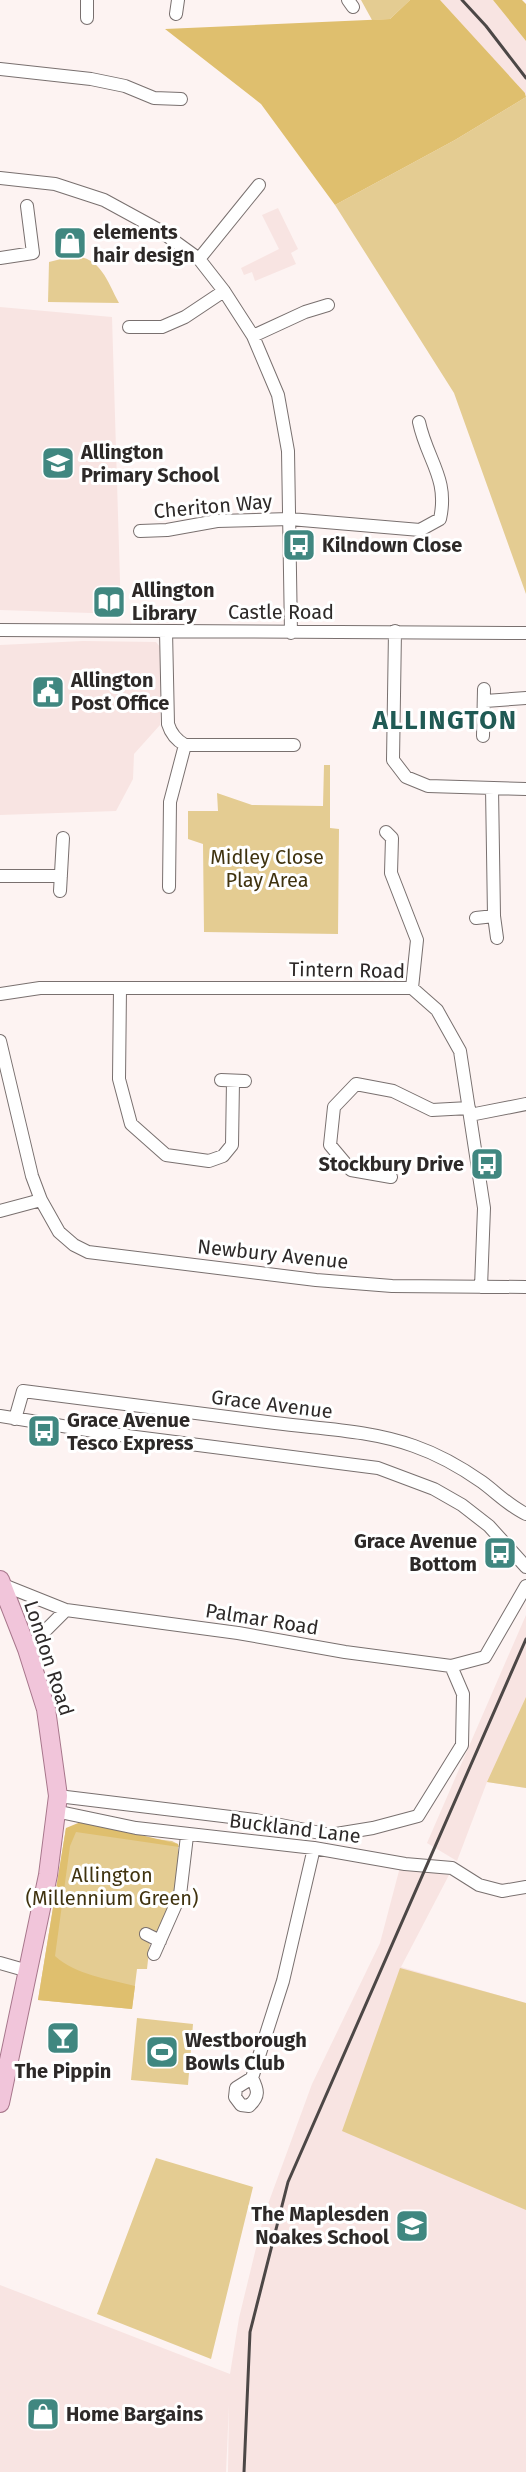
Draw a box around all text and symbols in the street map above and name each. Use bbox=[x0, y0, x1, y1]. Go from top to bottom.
place label: elements hair design bbox=[93, 220, 195, 267]
shop icon: elements hair design bbox=[52, 225, 88, 261]
place label: Allington Primary School bbox=[80, 440, 219, 487]
school or university icon: Allington Primary School bbox=[40, 445, 76, 481]
street label: Cheriton Way bbox=[153, 489, 273, 523]
bus stop icon: Kilndown Close bbox=[281, 527, 317, 563]
place label: Kilndown Close bbox=[322, 533, 462, 557]
place label: Allington Library bbox=[131, 578, 214, 625]
library icon: Allington Library bbox=[91, 584, 127, 620]
street label: Castle Road bbox=[228, 600, 334, 624]
place label: Allington Post Office bbox=[70, 668, 169, 715]
public building icon: Allington Post Office bbox=[30, 674, 66, 710]
district label: ALLINGTON bbox=[372, 705, 517, 736]
park label: Midley Close Play Area bbox=[210, 845, 324, 892]
street label: Tintern Road bbox=[289, 957, 405, 983]
bus stop icon: Stockbury Drive bbox=[469, 1146, 505, 1182]
place label: Stockbury Drive bbox=[319, 1152, 464, 1176]
street label: Newbury Avenue bbox=[196, 1234, 350, 1274]
street label: Grace Avenue bbox=[210, 1385, 334, 1423]
place label: Grace Avenue Tesco Express bbox=[67, 1408, 194, 1455]
bus stop icon: Grace Avenue Tesco Express bbox=[26, 1413, 62, 1449]
place label: Grace Avenue Bottom bbox=[354, 1529, 477, 1576]
bus stop icon: Grace Avenue Bottom bbox=[482, 1535, 518, 1571]
street label: London Road bbox=[19, 1597, 79, 1719]
street label: Palmar Road bbox=[204, 1598, 320, 1640]
street label: Buckland Lane bbox=[228, 1808, 362, 1848]
park label: Allington (Millennium Green) bbox=[25, 1863, 199, 1910]
bar icon: The Pippin bbox=[45, 2020, 81, 2056]
place label: Westborough Bowls Club bbox=[185, 2028, 307, 2075]
sports icon: Westborough Bowls Club bbox=[144, 2034, 180, 2070]
place label: The Pippin bbox=[15, 2059, 111, 2083]
place label: The Maplesden Noakes School bbox=[251, 2202, 389, 2249]
school or university icon: The Maplesden Noakes School bbox=[394, 2208, 430, 2244]
shop icon: Home Bargains bbox=[25, 2396, 61, 2432]
place label: Home Bargains bbox=[66, 2402, 203, 2426]

